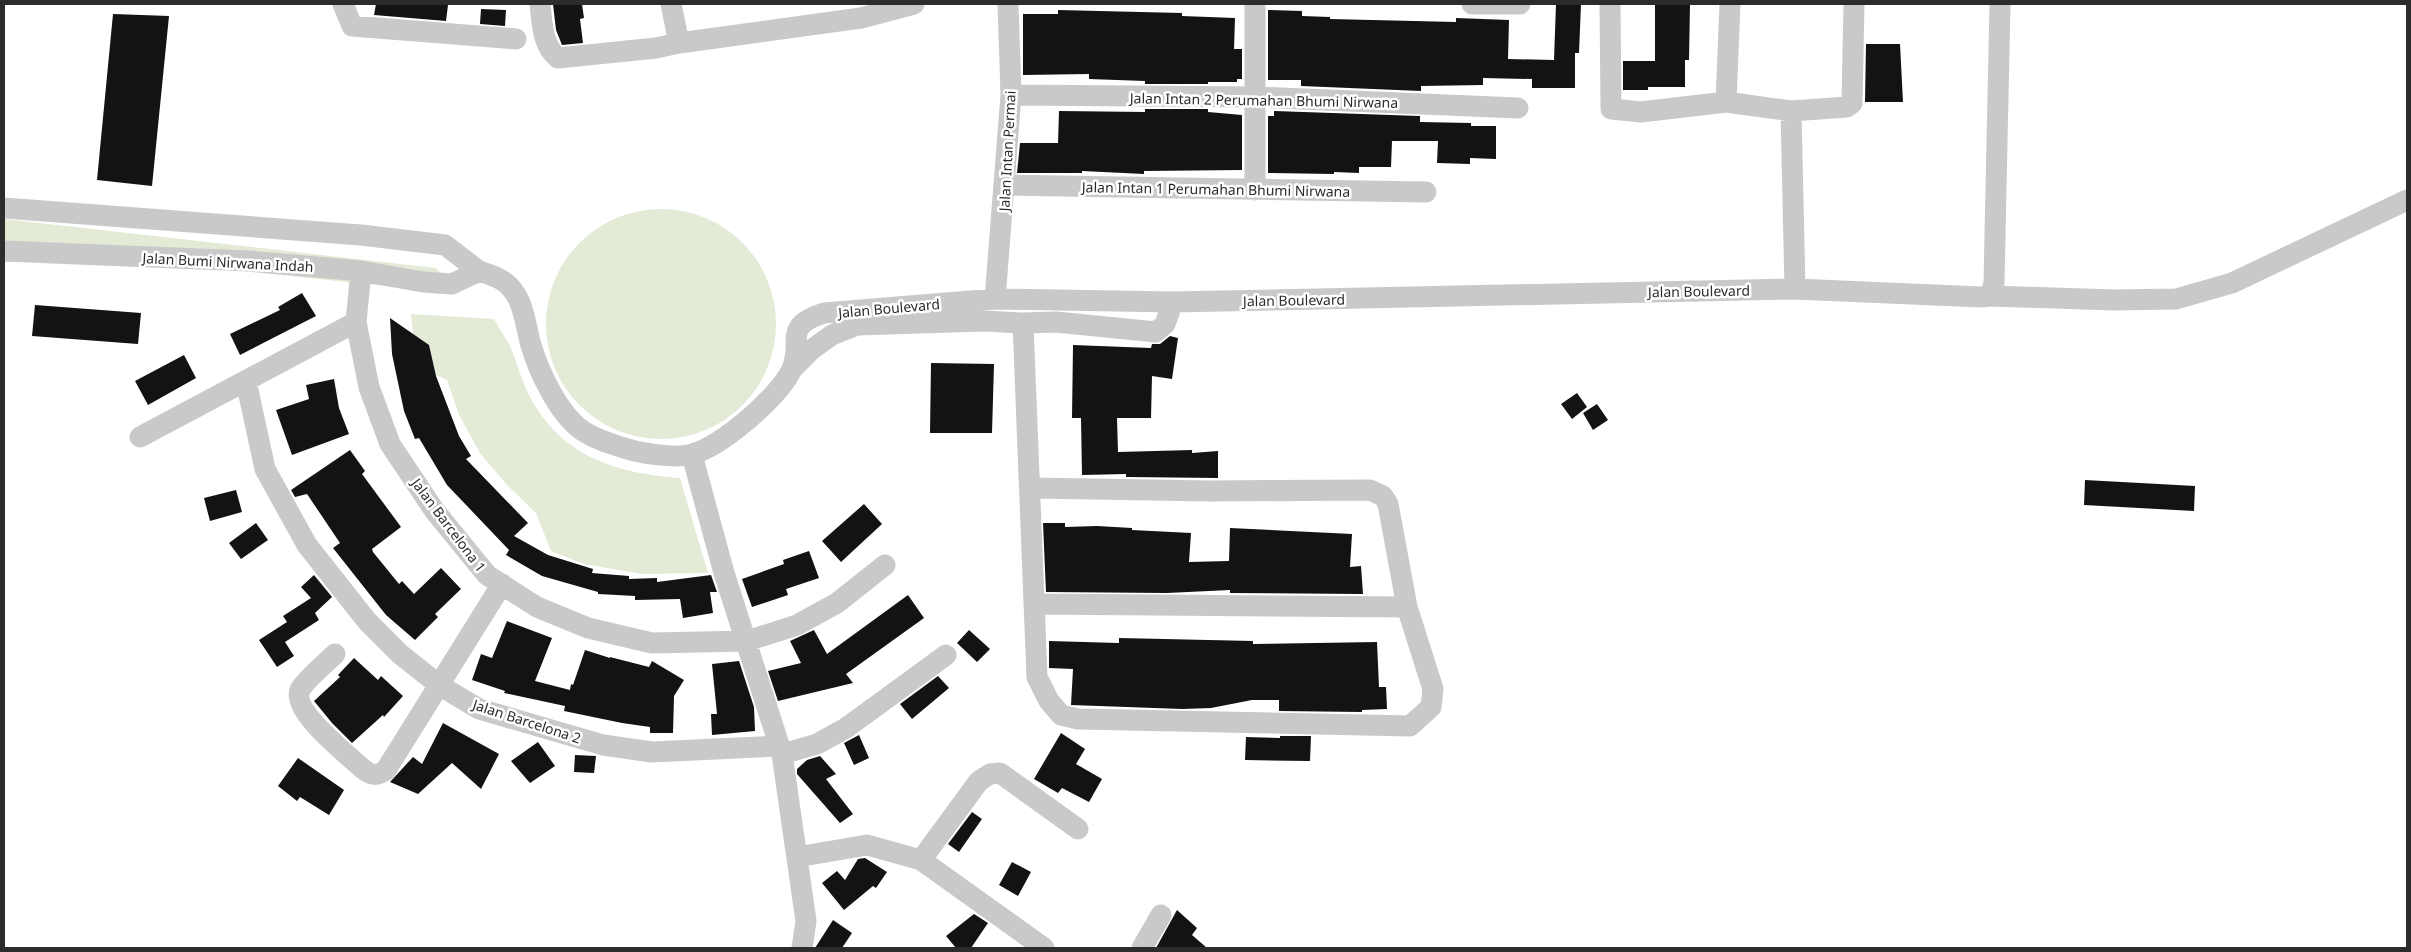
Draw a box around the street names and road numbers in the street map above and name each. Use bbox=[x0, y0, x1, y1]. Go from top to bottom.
street label: Jalan Intan 2 Perumahan Bhumi Nirwana bbox=[1128, 88, 1398, 112]
street label: Jalan Intan Permai bbox=[994, 90, 1020, 214]
street label: Jalan Intan 1 Perumahan Bhumi Nirwana bbox=[1080, 177, 1350, 201]
street label: Jalan Bumi Nirwana Indah bbox=[140, 248, 314, 276]
street label: Jalan Boulevard bbox=[1646, 281, 1750, 301]
street label: Jalan Boulevard bbox=[1241, 290, 1345, 310]
street label: Jalan Boulevard bbox=[835, 294, 941, 322]
street label: Jalan Barcelona 1 bbox=[406, 473, 491, 576]
street label: Jalan Barcelona 2 bbox=[469, 694, 584, 747]

